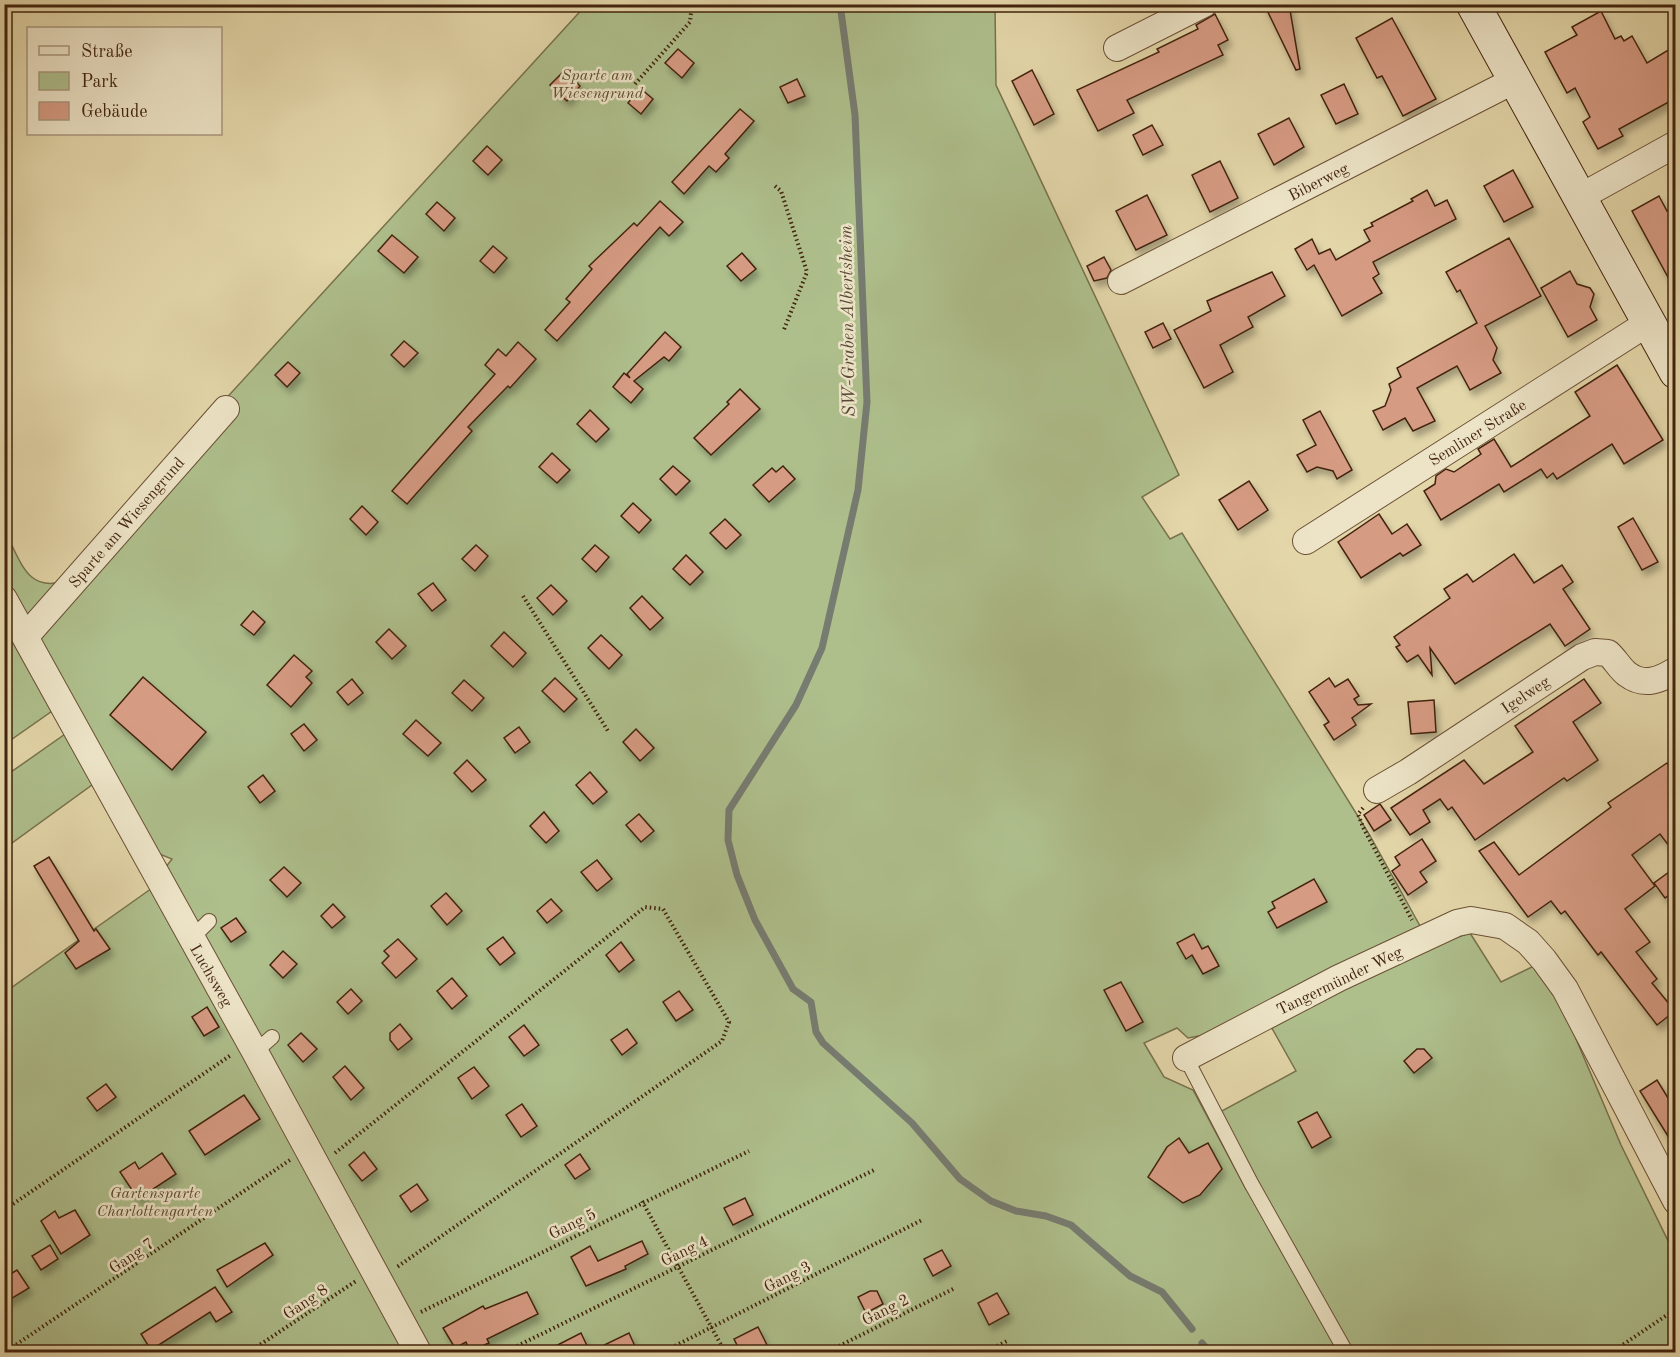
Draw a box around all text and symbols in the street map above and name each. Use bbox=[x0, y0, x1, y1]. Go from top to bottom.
legend bbox=[27, 27, 222, 135]
text: Straße bbox=[81, 43, 132, 61]
park label: Sparte am Wiesengrund bbox=[551, 68, 644, 102]
text: Park bbox=[81, 73, 118, 91]
text: Gebäude bbox=[81, 103, 148, 121]
street label: Biberweg bbox=[1286, 161, 1352, 205]
water label: SW-Graben Albertsheim bbox=[837, 224, 859, 417]
street label: Semliner Straße bbox=[1427, 397, 1530, 470]
street label: Sparte am Wiesengrund bbox=[67, 455, 188, 592]
street label: Igelweg bbox=[1499, 674, 1553, 717]
street label: Luchsweg bbox=[186, 942, 235, 1010]
street label: Tangermünder Weg bbox=[1274, 944, 1406, 1019]
park label: Gartensparte Charlottengarten bbox=[97, 1186, 213, 1220]
street label: Gang 5 bbox=[547, 1207, 599, 1243]
street label: Gang 4 bbox=[659, 1234, 711, 1270]
street label: Gang 7 bbox=[107, 1236, 158, 1277]
street label: Gang 3 bbox=[762, 1259, 814, 1296]
street label: Gang 8 bbox=[281, 1282, 332, 1323]
street label: Gang 2 bbox=[860, 1292, 912, 1329]

